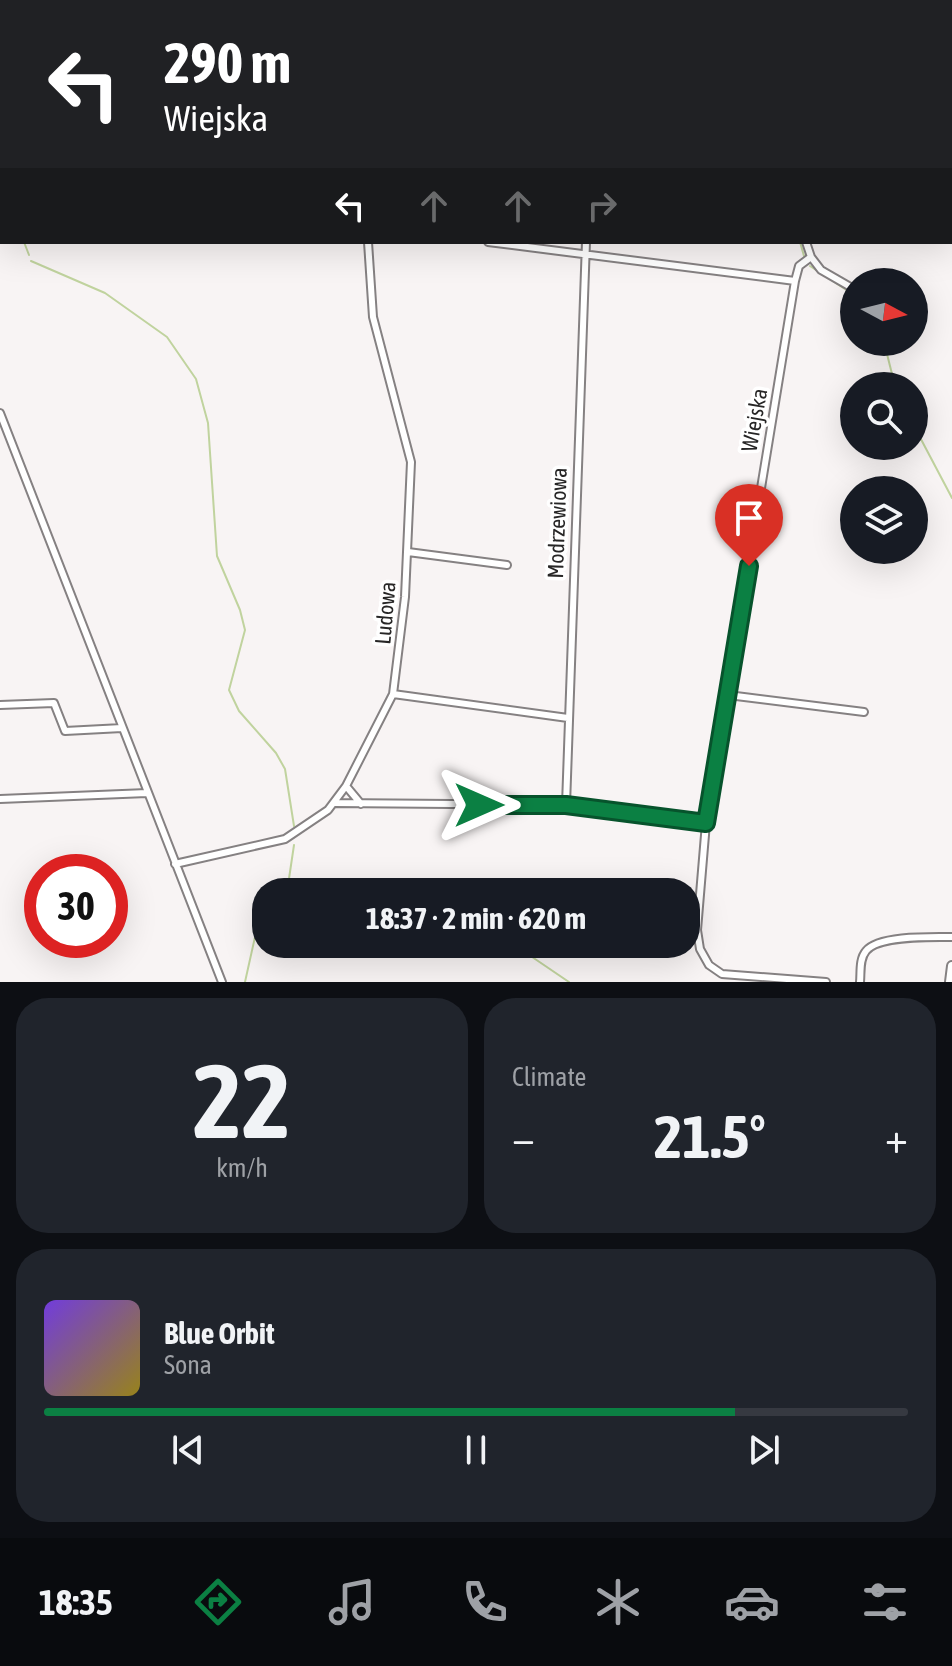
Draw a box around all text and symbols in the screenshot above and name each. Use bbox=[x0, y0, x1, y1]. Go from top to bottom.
text: 290 m bbox=[164, 31, 291, 95]
icon: left bbox=[32, 32, 136, 136]
text: Wiejska bbox=[164, 97, 268, 139]
icon: left bbox=[328, 184, 372, 228]
icon: ahead bbox=[412, 184, 456, 228]
icon: ahead bbox=[496, 184, 540, 228]
icon: right bbox=[580, 184, 624, 228]
north arrow bbox=[840, 268, 928, 356]
map controls bbox=[840, 268, 928, 564]
button: search bbox=[840, 372, 928, 460]
street label: Wiejska bbox=[736, 386, 772, 454]
street label: Modrzewiowa bbox=[542, 467, 572, 579]
button: layers bbox=[840, 476, 928, 564]
pin bbox=[715, 484, 783, 566]
icon: arrive bbox=[727, 496, 771, 540]
street label: Ludowa bbox=[369, 581, 401, 645]
position arrow bbox=[437, 763, 521, 847]
speed limit sign: 30 bbox=[24, 854, 128, 958]
text: 18:37 · 2 min · 620 m bbox=[366, 901, 586, 935]
text: 22 bbox=[193, 1041, 291, 1160]
text: Climate bbox=[512, 1062, 586, 1092]
text: 21.5° bbox=[654, 1102, 766, 1171]
text: − bbox=[512, 1112, 535, 1162]
text: + bbox=[885, 1112, 908, 1162]
text: km/h bbox=[216, 1153, 268, 1183]
text: Blue Orbit bbox=[164, 1316, 275, 1350]
text: Sona bbox=[164, 1350, 212, 1380]
icon: previous bbox=[166, 1428, 210, 1472]
icon: pause bbox=[454, 1428, 498, 1472]
icon: next bbox=[742, 1428, 786, 1472]
icon: directions bbox=[190, 1574, 246, 1630]
icon: music bbox=[324, 1574, 380, 1630]
icon: phone bbox=[457, 1574, 513, 1630]
icon: climate bbox=[590, 1574, 646, 1630]
icon: car bbox=[724, 1574, 780, 1630]
icon: filters bbox=[857, 1574, 913, 1630]
text: 18:35 bbox=[39, 1581, 113, 1623]

